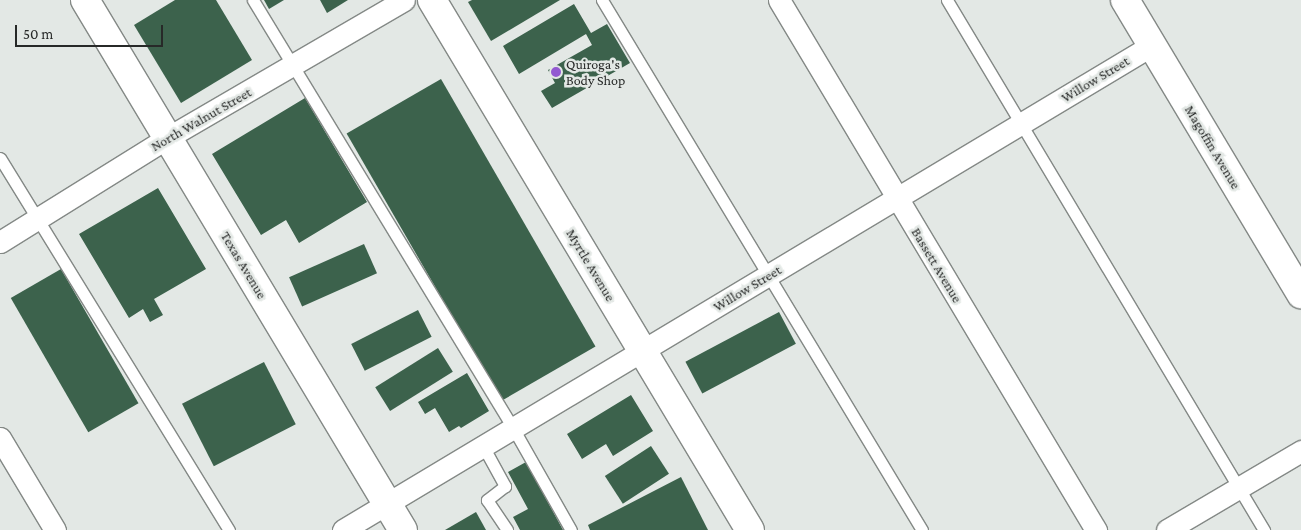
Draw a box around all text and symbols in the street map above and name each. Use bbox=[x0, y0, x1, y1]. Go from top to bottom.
scale bar bbox=[18, 15, 165, 47]
text: 50 m bbox=[23, 26, 53, 42]
street label: Willow Street bbox=[1058, 52, 1132, 106]
place label: Quiroga's Body Shop bbox=[566, 56, 625, 88]
marker: Quiroga's Body Shop bbox=[550, 66, 562, 78]
street label: North Walnut Street bbox=[148, 83, 254, 155]
street label: Magoffin Avenue bbox=[1181, 102, 1245, 192]
street label: Bassett Avenue bbox=[908, 224, 966, 306]
street label: Myrtle Avenue bbox=[563, 226, 619, 304]
street label: Texas Avenue bbox=[217, 228, 271, 302]
street label: Willow Street bbox=[710, 261, 784, 315]

